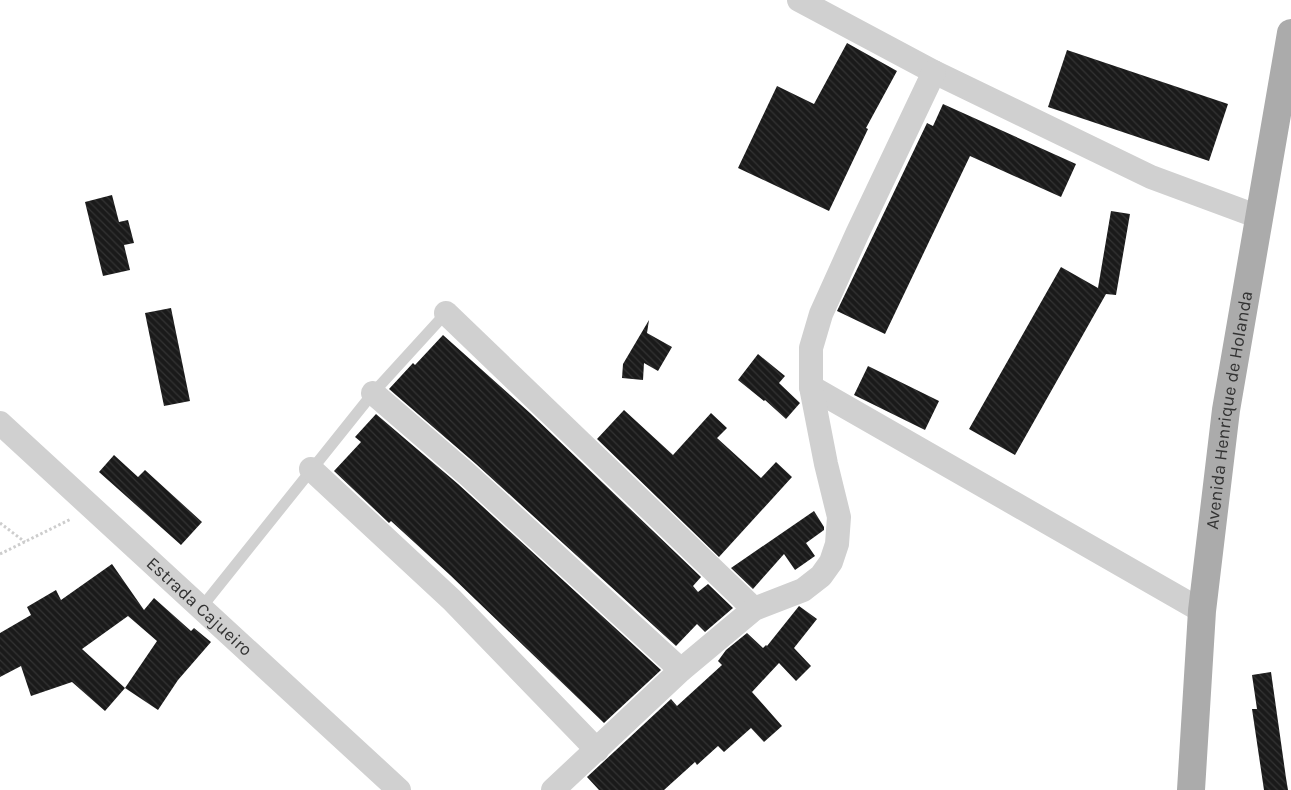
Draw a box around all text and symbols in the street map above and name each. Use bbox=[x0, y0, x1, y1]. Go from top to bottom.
street label: Avenida Henrique de Holanda bbox=[1201, 289, 1257, 531]
street label: Estrada Cajueiro bbox=[142, 552, 257, 661]

